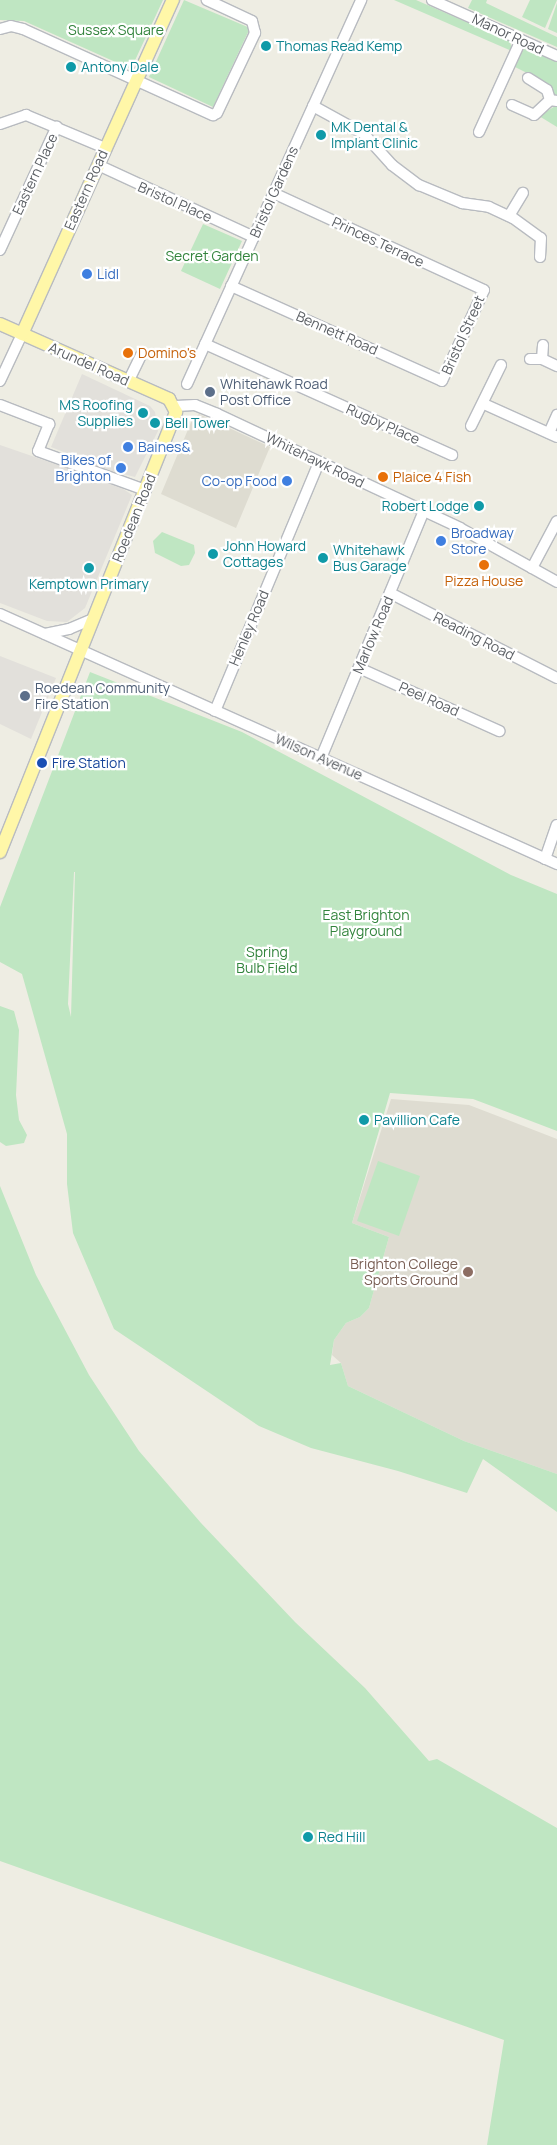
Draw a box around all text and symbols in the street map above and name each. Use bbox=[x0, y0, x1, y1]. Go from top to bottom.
street label: Manor Road bbox=[470, 10, 546, 58]
park label: Sussex Square bbox=[68, 22, 164, 38]
place label: Thomas Read Kemp bbox=[276, 38, 402, 54]
marker: Thomas Read Kemp bbox=[260, 40, 272, 52]
place label: Antony Dale bbox=[81, 59, 159, 75]
marker: Antony Dale bbox=[65, 61, 77, 73]
place label: MK Dental & Implant Clinic bbox=[331, 119, 418, 152]
marker: MK Dental & Implant Clinic bbox=[315, 129, 327, 141]
street label: Eastern Place bbox=[9, 131, 61, 217]
street label: Bristol Gardens bbox=[246, 144, 302, 240]
street label: Eastern Road bbox=[61, 147, 111, 233]
street label: Bristol Place bbox=[135, 178, 215, 226]
street label: Princes Terrace bbox=[329, 213, 427, 271]
park label: Secret Garden bbox=[165, 248, 259, 264]
place label: Lidl bbox=[97, 266, 119, 282]
marker: Lidl bbox=[81, 268, 93, 280]
street label: Bristol Street bbox=[438, 293, 488, 377]
street label: Bennett Road bbox=[294, 307, 380, 359]
street label: Arundel Road bbox=[46, 339, 132, 389]
place label: Domino's bbox=[138, 345, 196, 361]
marker: Domino's bbox=[122, 347, 134, 359]
place label: Whitehawk Road Post Office bbox=[220, 376, 328, 408]
marker: Whitehawk Road Post Office bbox=[204, 386, 216, 398]
place label: MS Roofing Supplies bbox=[59, 397, 133, 430]
street label: Rugby Place bbox=[344, 400, 422, 448]
marker: MS Roofing Supplies bbox=[137, 407, 149, 419]
place label: Bell Tower bbox=[165, 415, 230, 431]
marker: Bell Tower bbox=[149, 417, 161, 429]
street label: Whitehawk Road bbox=[263, 429, 367, 491]
place label: Baines& bbox=[138, 439, 191, 455]
marker: Baines& bbox=[122, 441, 134, 453]
place label: Bikes of Brighton bbox=[56, 452, 111, 484]
marker: Bikes of Brighton bbox=[115, 462, 127, 474]
place label: Plaice 4 Fish bbox=[393, 469, 471, 485]
street label: Roedean Road bbox=[109, 471, 159, 565]
marker: Plaice 4 Fish bbox=[377, 471, 389, 483]
place label: Co-op Food bbox=[202, 473, 277, 489]
marker: Co-op Food bbox=[281, 475, 293, 487]
place label: Robert Lodge bbox=[382, 498, 469, 514]
marker: Robert Lodge bbox=[473, 500, 485, 512]
place label: Broadway Store bbox=[451, 525, 514, 558]
marker: Broadway Store bbox=[435, 535, 447, 547]
place label: John Howard Cottages bbox=[223, 538, 306, 570]
place label: Whitehawk Bus Garage bbox=[333, 542, 407, 574]
marker: John Howard Cottages bbox=[207, 548, 219, 560]
marker: Whitehawk Bus Garage bbox=[317, 552, 329, 564]
marker: Pizza House bbox=[478, 559, 490, 571]
marker: Kemptown Primary bbox=[83, 562, 95, 574]
place label: Pizza House bbox=[445, 573, 523, 589]
place label: Kemptown Primary bbox=[29, 576, 149, 592]
street label: Henley Road bbox=[226, 588, 272, 668]
street label: Marlow Road bbox=[349, 594, 397, 676]
street label: Reading Road bbox=[431, 608, 517, 664]
street label: Peel Road bbox=[396, 678, 462, 720]
place label: Roedean Community Fire Station bbox=[35, 680, 170, 712]
marker: Roedean Community Fire Station bbox=[19, 690, 31, 702]
street label: Wilson Avenue bbox=[273, 730, 365, 784]
place label: Fire Station bbox=[52, 755, 126, 771]
marker: Fire Station bbox=[36, 757, 48, 769]
park label: East Brighton Playground bbox=[323, 907, 409, 940]
park label: Spring Bulb Field bbox=[236, 944, 298, 976]
place label: Pavillion Cafe bbox=[374, 1112, 460, 1128]
marker: Pavillion Cafe bbox=[358, 1114, 370, 1126]
place label: Brighton College Sports Ground bbox=[350, 1256, 458, 1288]
marker: Brighton College Sports Ground bbox=[462, 1266, 474, 1278]
place label: Red Hill bbox=[318, 1829, 365, 1845]
marker: Red Hill bbox=[302, 1831, 314, 1843]

